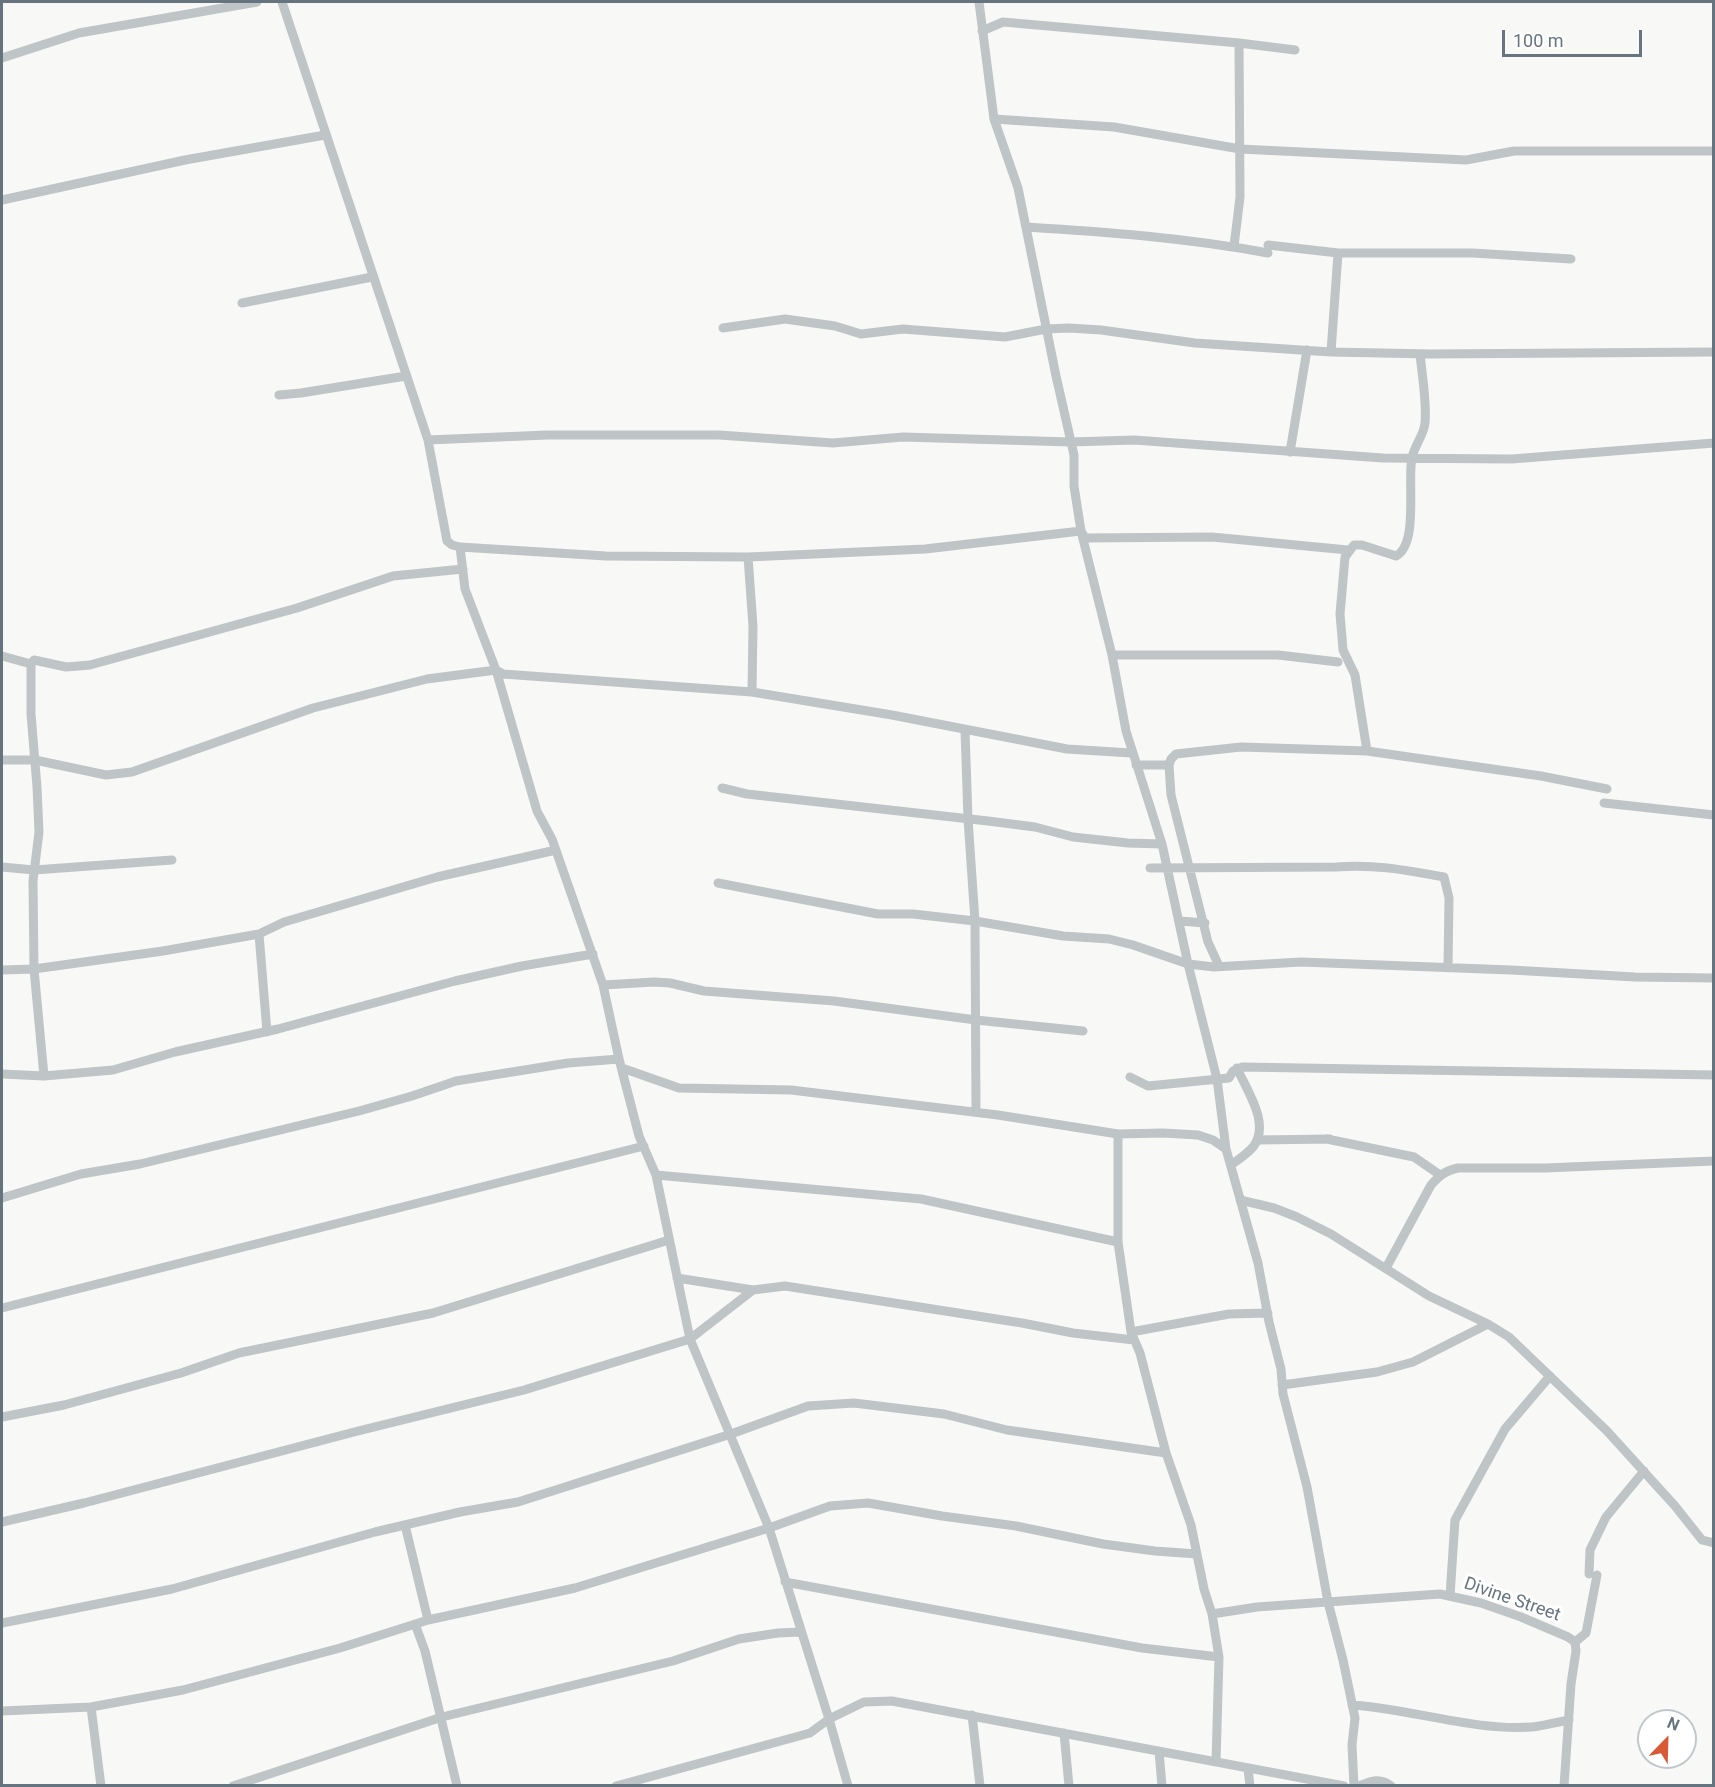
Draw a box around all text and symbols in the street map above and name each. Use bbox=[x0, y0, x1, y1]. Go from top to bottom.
scale bar bbox=[1505, 18, 1644, 56]
text: 100 m bbox=[1513, 30, 1564, 51]
street label: Divine Street bbox=[1461, 1573, 1563, 1627]
north arrow bbox=[1637, 1709, 1697, 1769]
text: N bbox=[1665, 1713, 1682, 1735]

